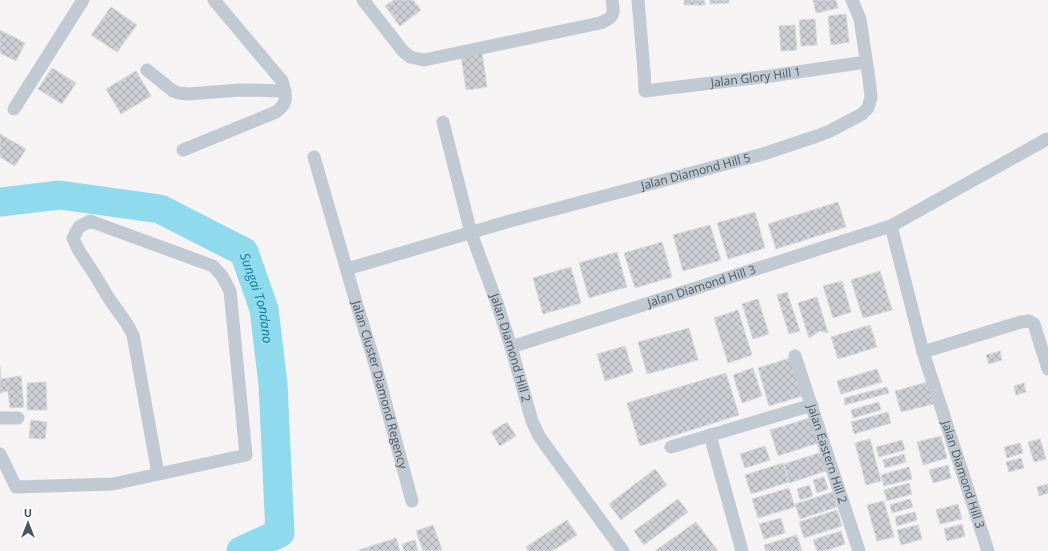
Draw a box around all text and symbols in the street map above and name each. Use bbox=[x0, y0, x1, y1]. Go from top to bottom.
street label: Jalan Glory Hill 1 bbox=[709, 63, 802, 91]
street label: Jalan Diamond Hill 5 bbox=[638, 149, 752, 194]
water label: Sungai Tondano bbox=[236, 250, 277, 344]
street label: Jalan Diamond Hill 3 bbox=[644, 261, 758, 311]
street label: Jalan Diamond Hill 2 bbox=[486, 290, 535, 404]
street label: Jalan Cluster Diamond Regency bbox=[348, 298, 412, 471]
street label: Jalan Eastern Hill 2 bbox=[803, 401, 852, 506]
street label: Jalan Diamond Hill 3 bbox=[938, 417, 989, 531]
north arrow bbox=[8, 503, 48, 543]
text: U bbox=[24, 505, 32, 520]

